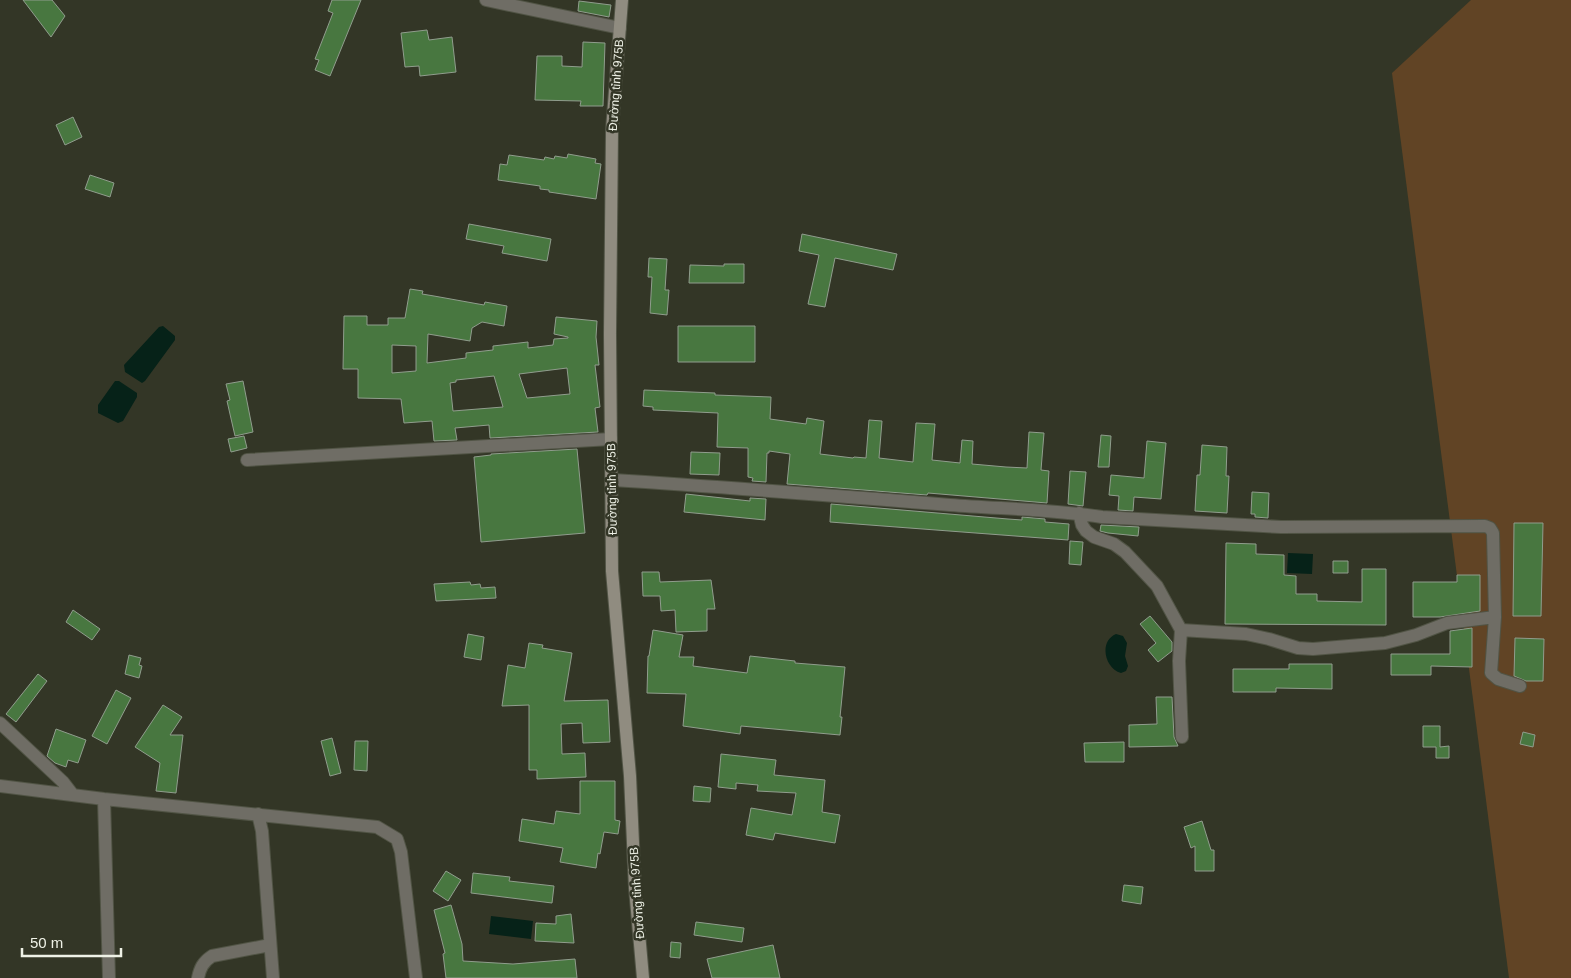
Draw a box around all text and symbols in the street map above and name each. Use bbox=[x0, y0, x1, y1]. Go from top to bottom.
street label: Đường tỉnh 975B bbox=[606, 39, 626, 131]
street label: Đường tỉnh 975B bbox=[604, 443, 620, 535]
street label: Đường tỉnh 975B bbox=[627, 847, 647, 939]
scale bar bbox=[22, 926, 121, 958]
text: 50 m bbox=[30, 934, 63, 951]

